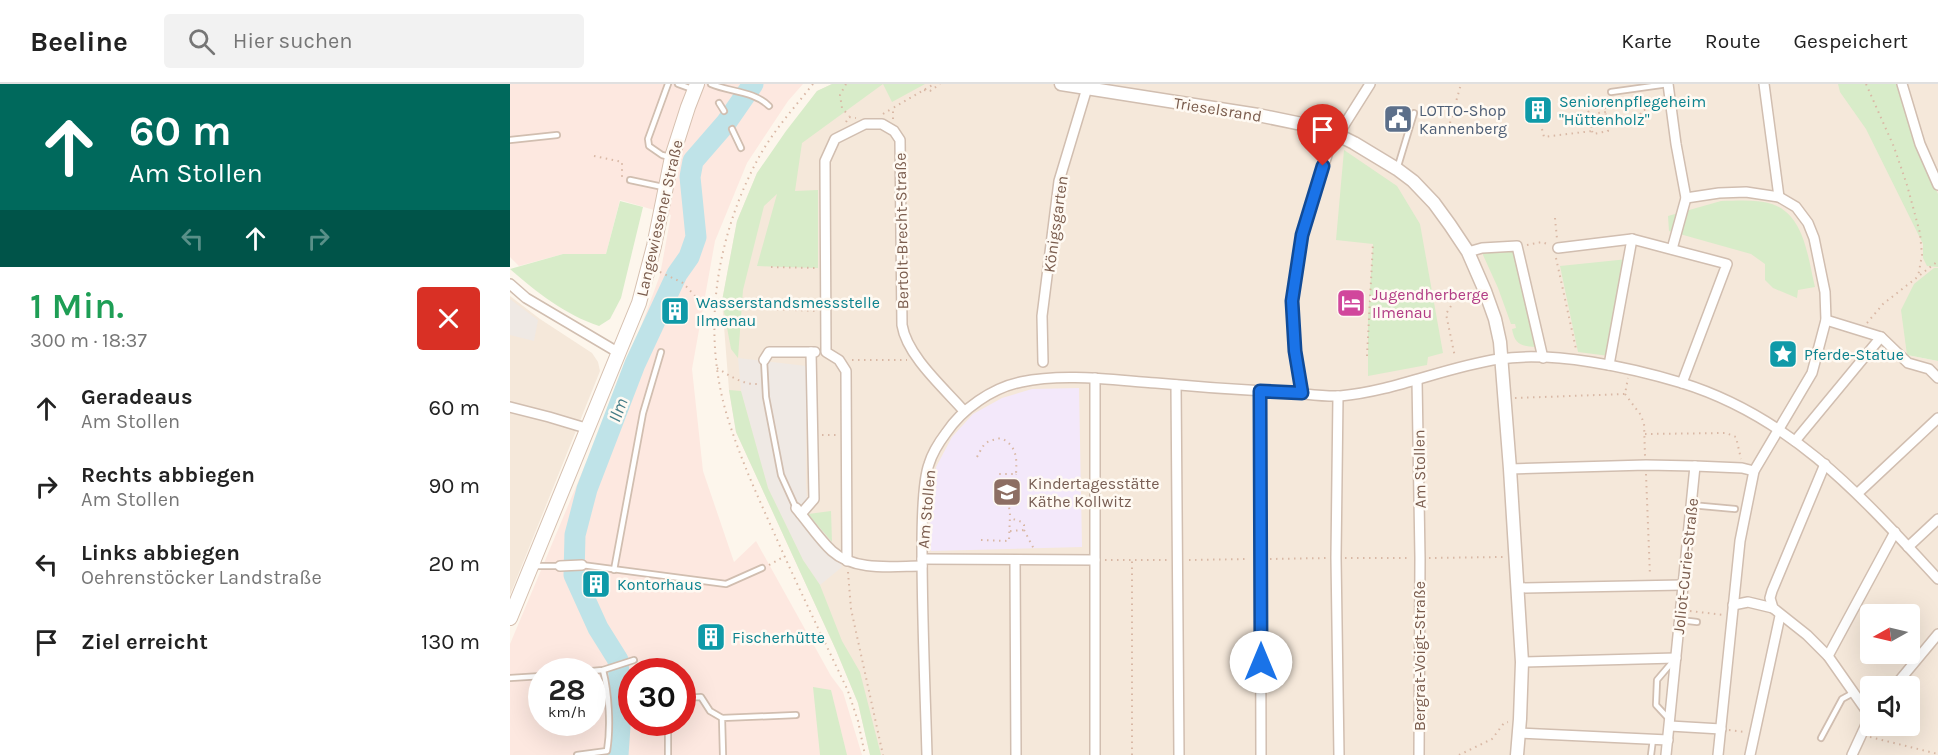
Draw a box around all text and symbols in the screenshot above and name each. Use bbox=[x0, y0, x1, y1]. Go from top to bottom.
search box bbox=[164, 14, 584, 68]
text: Beeline bbox=[30, 25, 128, 58]
icon: search bbox=[185, 25, 218, 58]
text: Hier suchen bbox=[233, 28, 353, 54]
text: Karte bbox=[1621, 29, 1672, 53]
text: Route bbox=[1705, 29, 1761, 53]
text: Gespeichert bbox=[1794, 29, 1908, 53]
place label: Seniorenpflegeheim "Hüttenholz" bbox=[1559, 92, 1706, 129]
street label: Trieselsrand bbox=[1173, 93, 1263, 126]
building icon: Seniorenpflegeheim "Hüttenholz" bbox=[1522, 94, 1554, 126]
place label: LOTTO-Shop Kannenberg bbox=[1419, 101, 1507, 138]
public building icon: LOTTO-Shop Kannenberg bbox=[1382, 103, 1414, 135]
pin bbox=[1297, 104, 1348, 166]
text: 60 m bbox=[129, 106, 232, 156]
icon: ahead bbox=[30, 108, 108, 186]
icon: arrive bbox=[1306, 113, 1339, 146]
street label: Langewiesener Straße bbox=[632, 138, 687, 298]
street label: Bertolt-Brecht-Straße bbox=[891, 153, 912, 309]
text: Am Stollen bbox=[129, 157, 263, 189]
street label: Königsgarten bbox=[1039, 174, 1072, 274]
icon: left bbox=[176, 222, 209, 255]
icon: ahead bbox=[239, 222, 272, 255]
icon: right bbox=[302, 222, 335, 255]
text: 1 Min. bbox=[30, 285, 124, 327]
place label: Jugendherberge Ilmenau bbox=[1372, 285, 1489, 322]
button: close bbox=[417, 287, 480, 350]
hotel icon: Jugendherberge Ilmenau bbox=[1335, 287, 1367, 319]
place label: Wasserstandsmessstelle Ilmenau bbox=[696, 293, 880, 330]
building icon: Wasserstandsmessstelle Ilmenau bbox=[659, 295, 691, 327]
text: 300 m · 18:37 bbox=[30, 329, 147, 352]
place icon: Pferde-Statue bbox=[1767, 338, 1799, 370]
place label: Pferde-Statue bbox=[1804, 345, 1904, 364]
text: Geradeaus bbox=[81, 384, 193, 410]
icon: ahead bbox=[30, 392, 63, 425]
text: 60 m bbox=[429, 395, 480, 421]
water label: Ilm bbox=[603, 395, 633, 425]
text: Am Stollen bbox=[81, 410, 180, 433]
street label: Am Stollen bbox=[1409, 429, 1430, 509]
text: Rechts abbiegen bbox=[81, 462, 255, 488]
street label: Am Stollen bbox=[914, 469, 939, 549]
icon: right bbox=[30, 470, 63, 503]
text: 90 m bbox=[428, 473, 480, 499]
place label: Kindertagesstätte Käthe Kollwitz bbox=[1028, 474, 1160, 511]
school or university icon: Kindertagesstätte Käthe Kollwitz bbox=[991, 476, 1023, 508]
text: Am Stollen bbox=[81, 488, 180, 511]
street label: Joliot-Curie-Straße bbox=[1669, 497, 1702, 635]
text: Links abbiegen bbox=[81, 540, 240, 566]
icon: left bbox=[30, 548, 63, 581]
text: 20 m bbox=[428, 551, 480, 577]
text: Oehrenstöcker Landstraße bbox=[81, 566, 322, 589]
building icon: Kontorhaus bbox=[580, 568, 612, 600]
place label: Kontorhaus bbox=[617, 575, 702, 594]
street label: Bergrat-Voigt-Straße bbox=[1410, 581, 1429, 731]
north arrow bbox=[1860, 604, 1920, 664]
map controls bbox=[1860, 604, 1920, 736]
building icon: Fischerhütte bbox=[695, 621, 727, 653]
icon: arrive bbox=[30, 626, 63, 659]
place label: Fischerhütte bbox=[732, 628, 825, 647]
text: Ziel erreicht bbox=[81, 629, 208, 655]
text: 130 m bbox=[421, 629, 480, 655]
position arrow bbox=[1229, 630, 1293, 694]
speed limit sign: 30 bbox=[618, 658, 696, 736]
text: 28 bbox=[548, 672, 586, 708]
button: sound bbox=[1860, 676, 1920, 736]
text: km/h bbox=[548, 703, 586, 721]

